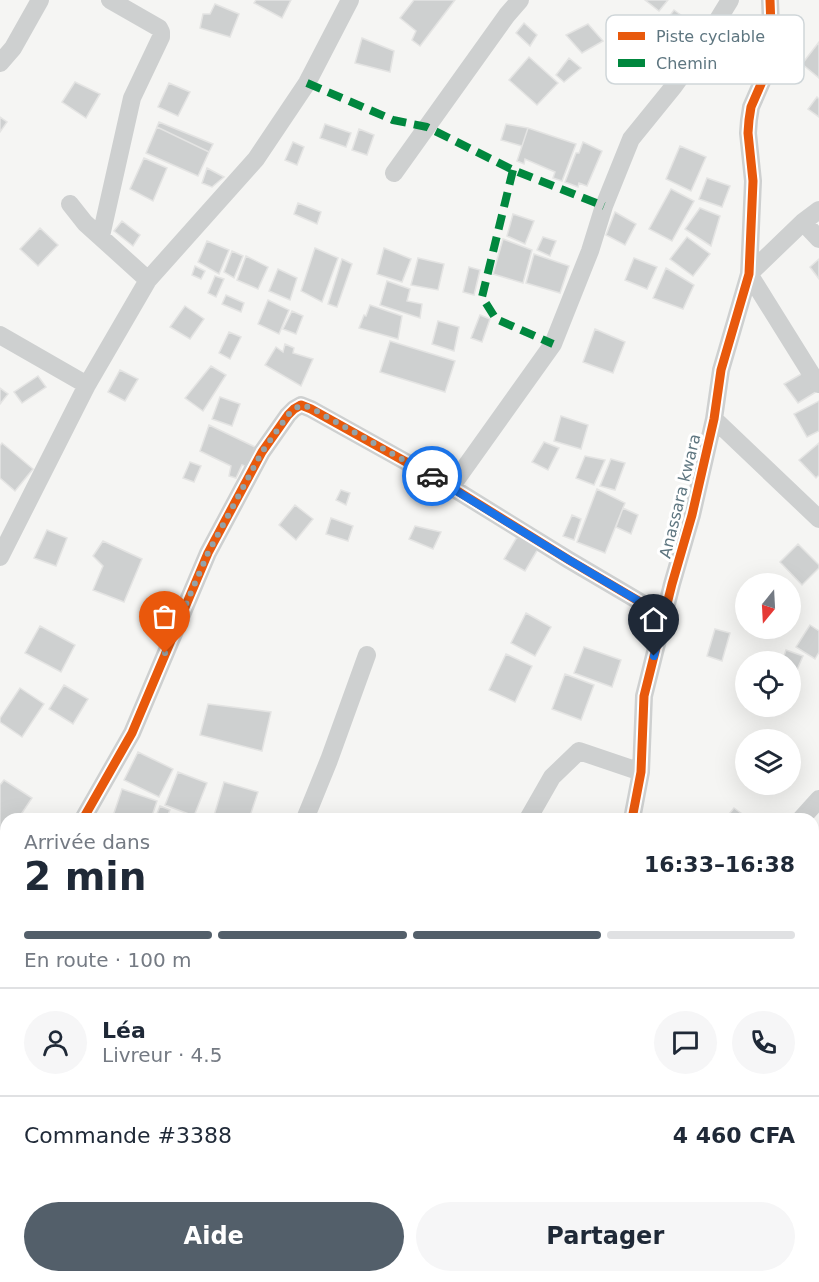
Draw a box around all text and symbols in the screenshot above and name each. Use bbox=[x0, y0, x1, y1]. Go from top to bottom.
legend bbox=[606, 15, 804, 84]
text: Piste cyclable bbox=[656, 27, 765, 46]
text: Chemin bbox=[656, 54, 717, 73]
street label: Anassara kwara bbox=[655, 432, 705, 560]
courier bbox=[402, 446, 462, 506]
icon: car bbox=[416, 460, 449, 493]
north arrow bbox=[735, 573, 801, 639]
map controls bbox=[735, 573, 801, 795]
pin bbox=[139, 591, 190, 653]
pin bbox=[628, 594, 679, 656]
icon: bag bbox=[148, 600, 181, 633]
icon: home bbox=[637, 603, 670, 636]
button: locate bbox=[735, 651, 801, 717]
button: layers bbox=[735, 729, 801, 795]
text: Arrivée dans bbox=[24, 830, 150, 854]
text: 16:33–16:38 bbox=[644, 852, 795, 877]
text: 2 min bbox=[24, 854, 146, 899]
text: En route · 100 m bbox=[24, 948, 192, 972]
button: person bbox=[24, 1011, 87, 1074]
button: chat bbox=[654, 1011, 717, 1074]
button: phone bbox=[732, 1011, 795, 1074]
text: Léa bbox=[102, 1018, 146, 1043]
text: Livreur · 4.5 bbox=[102, 1043, 222, 1067]
text: Commande #3388 bbox=[24, 1123, 232, 1148]
text: 4 460 CFA bbox=[673, 1123, 795, 1148]
button: Aide bbox=[24, 1202, 404, 1271]
button: Partager bbox=[416, 1202, 795, 1271]

